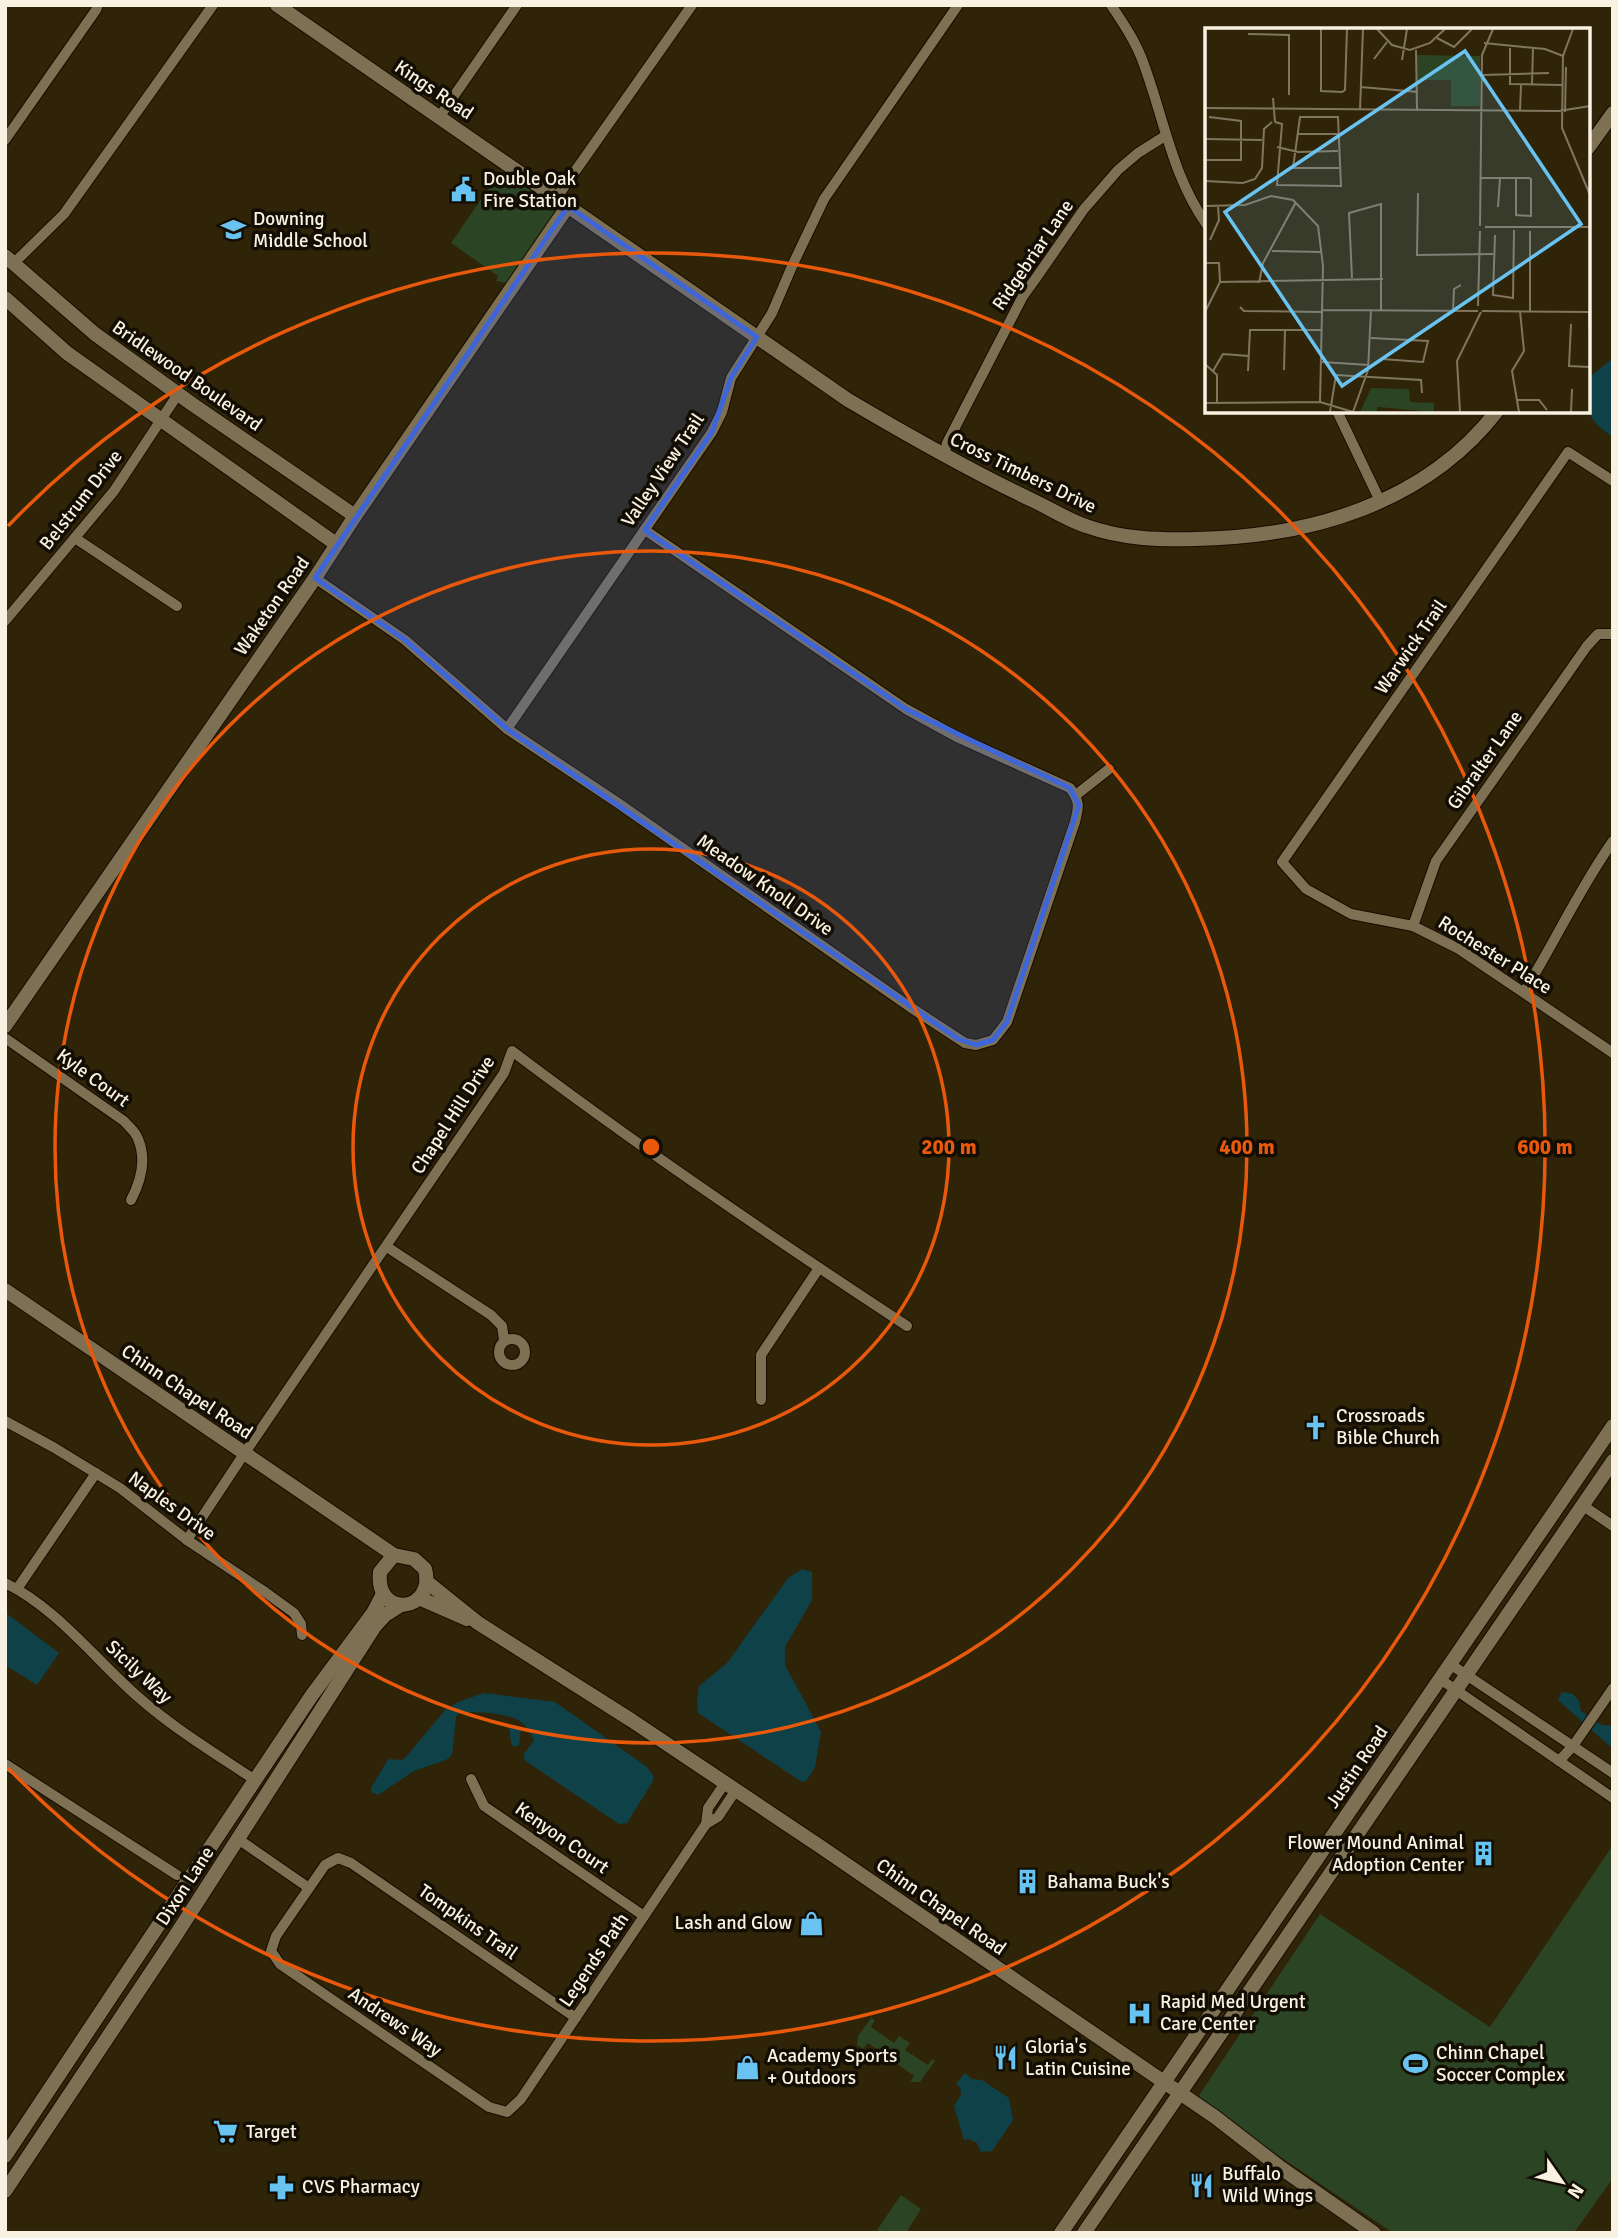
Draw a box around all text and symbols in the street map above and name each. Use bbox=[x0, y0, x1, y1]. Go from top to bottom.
inset map bbox=[1205, 28, 1590, 413]
street label: Kings Road bbox=[390, 55, 478, 125]
place label: Double Oak Fire Station bbox=[483, 167, 577, 213]
public building icon: Double Oak Fire Station bbox=[449, 176, 477, 204]
street label: Ridgebriar Lane bbox=[987, 195, 1079, 315]
place label: Downing Middle School bbox=[253, 207, 368, 253]
school or university icon: Downing Middle School bbox=[219, 216, 247, 244]
street label: Bridlewood Boulevard bbox=[107, 315, 267, 437]
street label: Valley View Trail bbox=[616, 409, 710, 531]
street label: Cross Timbers Drive bbox=[946, 427, 1100, 519]
street label: Belstrum Drive bbox=[34, 445, 128, 555]
street label: Waketon Road bbox=[229, 552, 315, 660]
street label: Warwick Trail bbox=[1370, 595, 1452, 699]
street label: Gibralter Lane bbox=[1442, 706, 1528, 814]
street label: Meadow Knoll Drive bbox=[692, 829, 838, 941]
street label: Rochester Place bbox=[1434, 910, 1556, 1000]
street label: Kyle Court bbox=[52, 1043, 135, 1113]
street label: Chapel Hill Drive bbox=[406, 1051, 500, 1179]
text: 200 m bbox=[921, 1134, 977, 1160]
text: 400 m bbox=[1219, 1134, 1275, 1160]
text: 600 m bbox=[1517, 1134, 1573, 1160]
centre of rings bbox=[639, 1135, 663, 1159]
street label: Chinn Chapel Road bbox=[117, 1339, 257, 1445]
place label: Crossroads Bible Church bbox=[1336, 1404, 1440, 1450]
church icon: Crossroads Bible Church bbox=[1302, 1413, 1330, 1441]
street label: Naples Drive bbox=[123, 1466, 221, 1546]
street label: Sicily Way bbox=[101, 1635, 177, 1709]
street label: Justin Road bbox=[1321, 1721, 1393, 1813]
street label: Kenyon Court bbox=[510, 1797, 614, 1879]
place label: Flower Mound Animal Adoption Center bbox=[1287, 1831, 1464, 1877]
building icon: Flower Mound Animal Adoption Center bbox=[1470, 1840, 1498, 1868]
street label: Dixon Lane bbox=[151, 1842, 219, 1930]
street label: Chinn Chapel Road bbox=[871, 1853, 1011, 1961]
building icon: Bahama Buck's bbox=[1013, 1868, 1041, 1896]
place label: Bahama Buck's bbox=[1047, 1870, 1170, 1894]
street label: Tompkins Trail bbox=[414, 1879, 522, 1965]
street label: Legends Path bbox=[554, 1908, 634, 2012]
shop icon: Lash and Glow bbox=[798, 1909, 826, 1937]
place label: Lash and Glow bbox=[675, 1911, 792, 1935]
street label: Andrews Way bbox=[344, 1982, 447, 2062]
place label: Rapid Med Urgent Care Center bbox=[1160, 1990, 1306, 2036]
hospital icon: Rapid Med Urgent Care Center bbox=[1126, 1999, 1154, 2027]
place label: Gloria's Latin Cuisine bbox=[1025, 2035, 1131, 2081]
place label: Chinn Chapel Soccer Complex bbox=[1436, 2041, 1565, 2087]
place label: Academy Sports + Outdoors bbox=[767, 2044, 897, 2090]
restaurant icon: Gloria's Latin Cuisine bbox=[991, 2044, 1019, 2072]
sports icon: Chinn Chapel Soccer Complex bbox=[1402, 2050, 1430, 2078]
shop icon: Academy Sports + Outdoors bbox=[733, 2053, 761, 2081]
supermarket icon: Target bbox=[212, 2118, 240, 2146]
place label: Target bbox=[246, 2120, 297, 2144]
north arrow bbox=[1527, 2147, 1597, 2217]
place label: Buffalo Wild Wings bbox=[1222, 2162, 1313, 2208]
restaurant icon: Buffalo Wild Wings bbox=[1188, 2171, 1216, 2199]
pharmacy icon: CVS Pharmacy bbox=[268, 2173, 296, 2201]
place label: CVS Pharmacy bbox=[302, 2175, 420, 2199]
text: N bbox=[1562, 2179, 1589, 2203]

